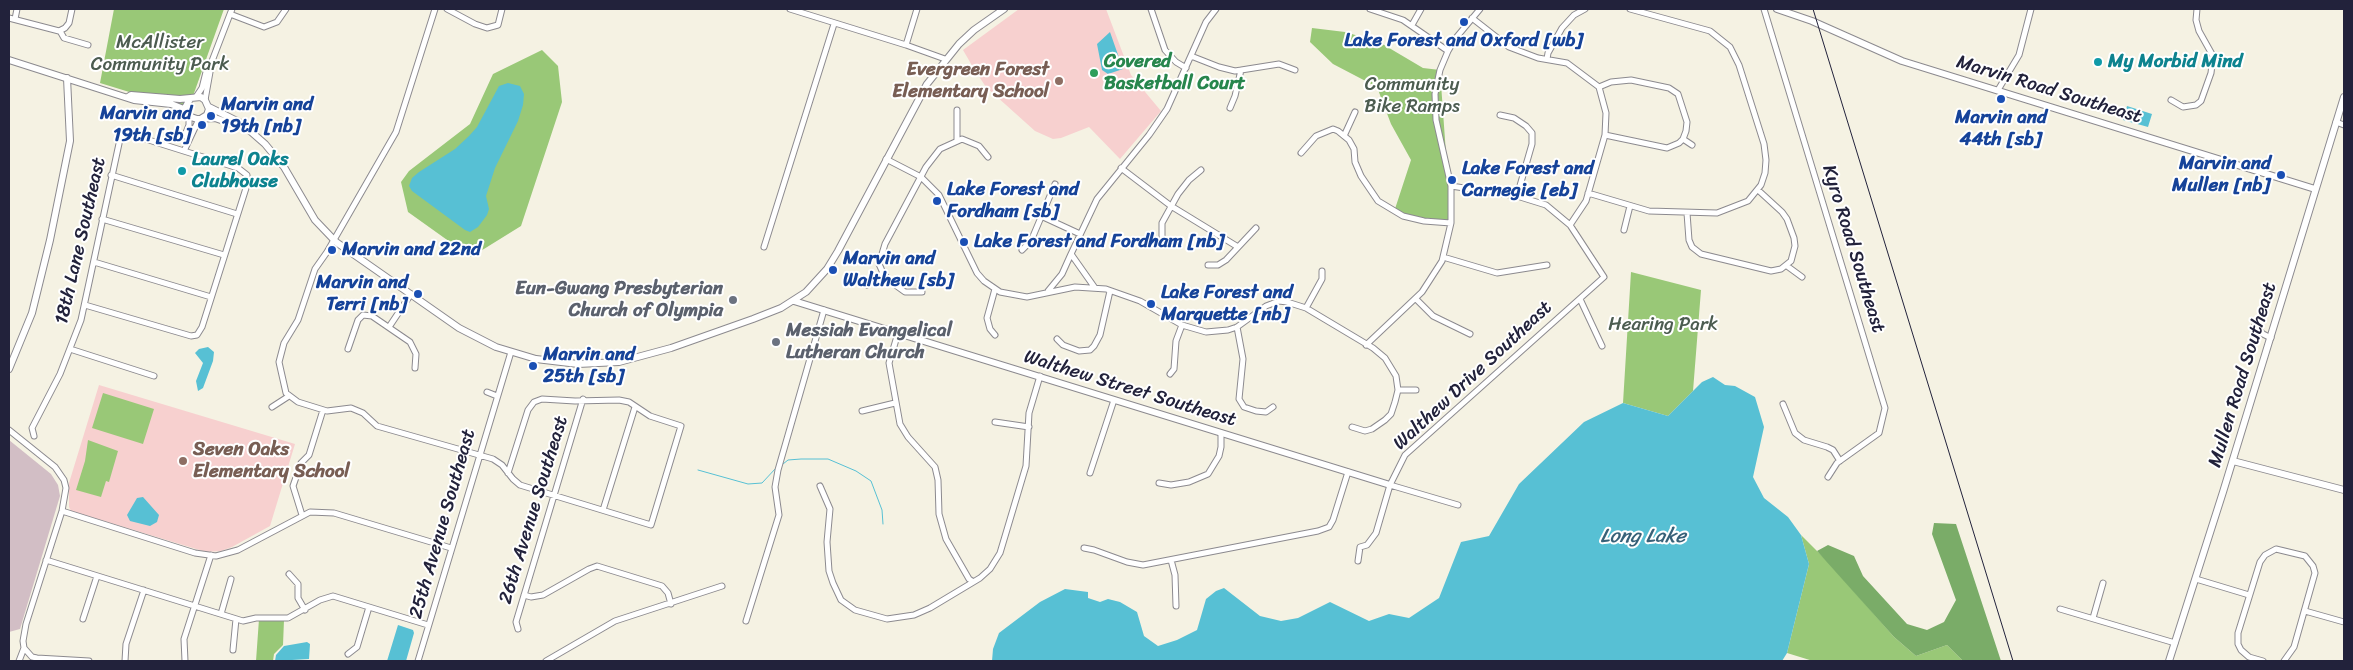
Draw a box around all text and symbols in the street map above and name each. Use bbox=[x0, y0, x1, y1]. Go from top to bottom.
marker: Lake Forest and Oxford [wb] bbox=[1458, 16, 1470, 28]
place label: Lake Forest and Oxford [wb] bbox=[1344, 30, 1584, 52]
park label: McAllister Community Park bbox=[91, 32, 229, 76]
place label: Covered Basketball Court bbox=[1104, 51, 1245, 95]
street label: Marvin Road Southeast bbox=[1954, 51, 2144, 129]
place label: My Morbid Mind bbox=[2108, 51, 2243, 73]
marker: My Morbid Mind bbox=[2092, 56, 2104, 68]
place label: Evergreen Forest Elementary School bbox=[892, 59, 1049, 103]
marker: Covered Basketball Court bbox=[1088, 67, 1100, 79]
park label: Community Bike Ramps bbox=[1364, 74, 1460, 118]
marker: Evergreen Forest Elementary School bbox=[1053, 75, 1065, 87]
marker: Marvin and 44th [sb] bbox=[1995, 93, 2007, 105]
place label: Marvin and 19th [nb] bbox=[221, 94, 313, 138]
place label: Marvin and 19th [sb] bbox=[100, 103, 192, 147]
place label: Marvin and 44th [sb] bbox=[1955, 107, 2047, 151]
marker: Marvin and 19th [nb] bbox=[205, 110, 217, 122]
marker: Marvin and 19th [sb] bbox=[196, 119, 208, 131]
place label: Laurel Oaks Clubhouse bbox=[192, 149, 288, 193]
place label: Marvin and Mullen [nb] bbox=[2172, 153, 2271, 197]
street label: 18th Lane Southeast bbox=[51, 155, 111, 327]
place label: Lake Forest and Carnegie [eb] bbox=[1462, 158, 1594, 202]
street label: Kyro Road Southeast bbox=[1817, 162, 1889, 336]
marker: Laurel Oaks Clubhouse bbox=[176, 165, 188, 177]
marker: Marvin and Mullen [nb] bbox=[2275, 169, 2287, 181]
marker: Lake Forest and Carnegie [eb] bbox=[1446, 174, 1458, 186]
place label: Lake Forest and Fordham [sb] bbox=[947, 179, 1079, 223]
marker: Lake Forest and Fordham [sb] bbox=[931, 195, 943, 207]
place label: Lake Forest and Fordham [nb] bbox=[974, 231, 1225, 253]
marker: Lake Forest and Fordham [nb] bbox=[958, 236, 970, 248]
place label: Marvin and 22nd bbox=[342, 239, 481, 261]
marker: Marvin and 22nd bbox=[326, 244, 338, 256]
place label: Marvin and Walthew [sb] bbox=[843, 248, 955, 292]
marker: Marvin and Walthew [sb] bbox=[827, 264, 839, 276]
place label: Marvin and Terri [nb] bbox=[316, 272, 408, 316]
place label: Eun-Gwang Presbyterian Church of Olympia bbox=[515, 278, 723, 322]
street label: Mullen Road Southeast bbox=[2204, 280, 2282, 470]
place label: Lake Forest and Marquette [nb] bbox=[1161, 282, 1293, 326]
marker: Marvin and Terri [nb] bbox=[412, 288, 424, 300]
marker: Eun-Gwang Presbyterian Church of Olympia bbox=[727, 294, 739, 306]
street label: Walthew Drive Southeast bbox=[1389, 297, 1557, 455]
marker: Lake Forest and Marquette [nb] bbox=[1145, 298, 1157, 310]
park label: Hearing Park bbox=[1608, 314, 1718, 336]
place label: Messiah Evangelical Lutheran Church bbox=[786, 320, 952, 364]
marker: Messiah Evangelical Lutheran Church bbox=[770, 336, 782, 348]
place label: Marvin and 25th [sb] bbox=[543, 344, 635, 388]
street label: Walthew Street Southeast bbox=[1021, 346, 1239, 432]
marker: Marvin and 25th [sb] bbox=[527, 360, 539, 372]
street label: 26th Avenue Southeast bbox=[495, 413, 573, 607]
street label: 25th Avenue Southeast bbox=[405, 427, 481, 621]
place label: Seven Oaks Elementary School bbox=[193, 439, 350, 483]
marker: Seven Oaks Elementary School bbox=[177, 455, 189, 467]
water label: Long Lake bbox=[1600, 525, 1686, 549]

